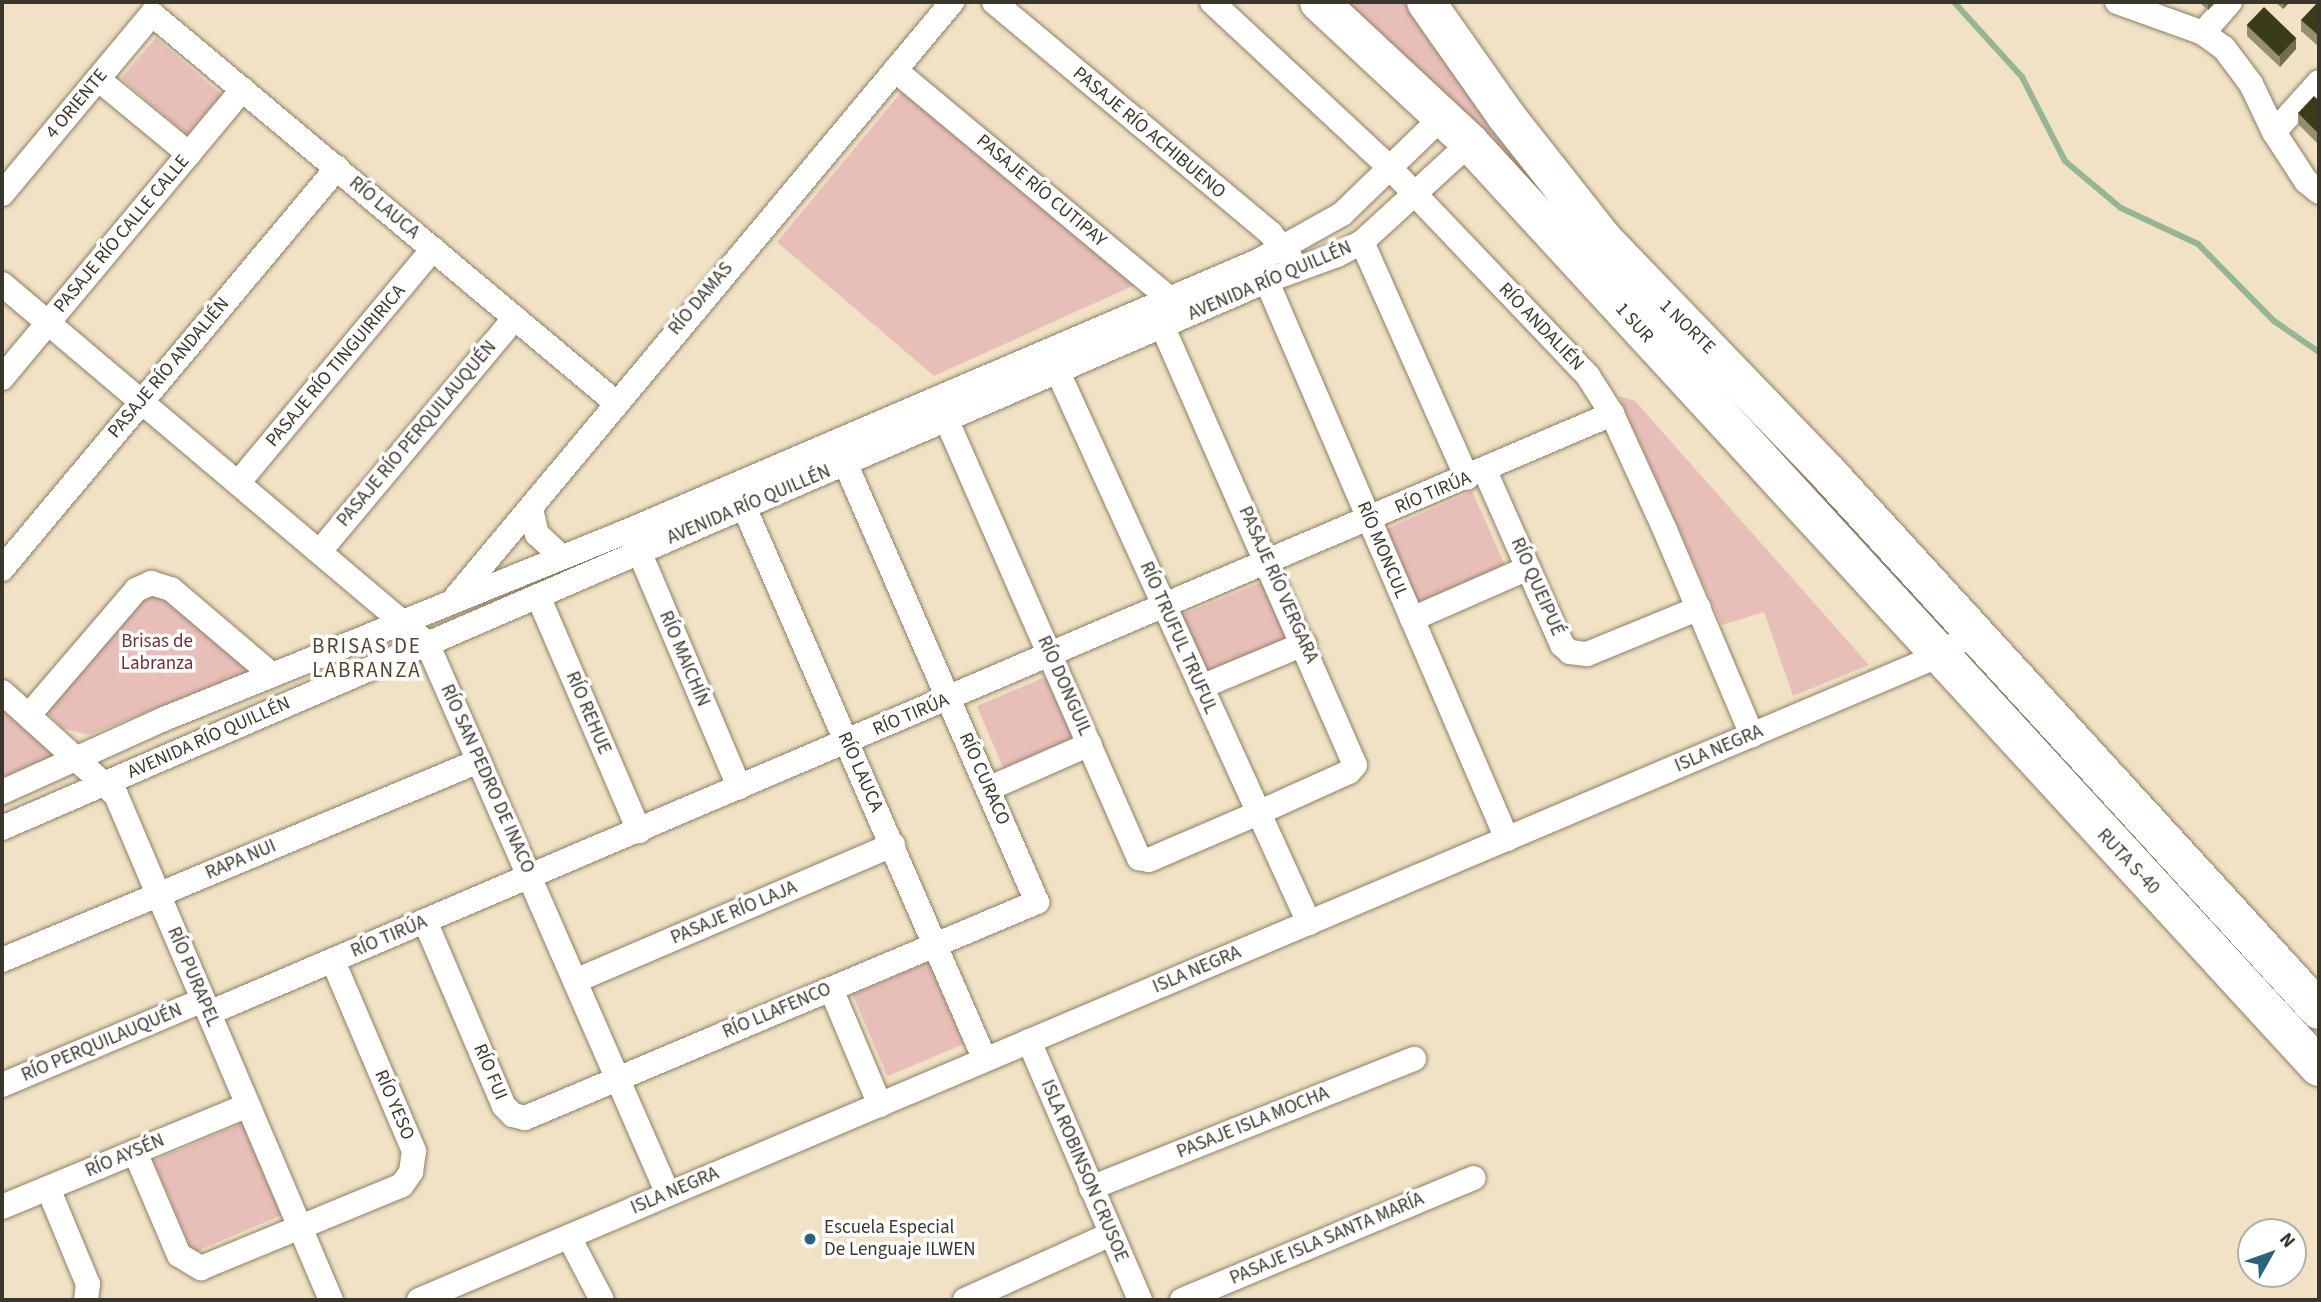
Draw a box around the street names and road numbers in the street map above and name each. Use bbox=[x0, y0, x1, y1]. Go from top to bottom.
street label: PASAJE RÍO ACHIBUENO bbox=[1068, 62, 1230, 204]
street label: 4 ORIENTE bbox=[41, 64, 113, 144]
street label: PASAJE RÍO CUTIPAY bbox=[971, 130, 1111, 252]
street label: PASAJE RÍO CALLE CALLE bbox=[49, 150, 195, 318]
street label: RÍO LAUCA bbox=[344, 172, 424, 244]
street label: AVENIDA RÍO QUILLÉN bbox=[1185, 236, 1355, 326]
street label: RÍO DAMAS bbox=[664, 258, 738, 340]
street label: RÍO ANDALIÉN bbox=[1493, 278, 1589, 376]
street label: PASAJE RÍO TINGUIRIRICA bbox=[261, 280, 411, 452]
street label: PASAJE RÍO ANDALIÉN bbox=[103, 293, 235, 443]
street label: 1 NORTE bbox=[1654, 295, 1720, 359]
street label: 1 SUR bbox=[1610, 298, 1658, 348]
street label: PASAJE RÍO PERQUILAUQUÉN bbox=[332, 336, 502, 532]
street label: AVENIDA RÍO QUILLÉN bbox=[664, 460, 834, 550]
street label: RÍO TIRÚA bbox=[1392, 467, 1474, 519]
street label: RÍO MONCUL bbox=[1351, 498, 1413, 602]
street label: PASAJE RÍO VERGARA bbox=[1233, 503, 1323, 667]
street label: RÍO QUEIPUÉ bbox=[1505, 534, 1569, 640]
street label: RÍO TRUFUL TRUFUL bbox=[1134, 558, 1222, 718]
street label: RÍO MAICHÍN bbox=[654, 608, 714, 710]
street label: RÍO DONGUIL bbox=[1032, 632, 1096, 740]
street label: RÍO REHUE bbox=[560, 668, 616, 758]
street label: RÍO SAN PEDRO DE INACO bbox=[435, 681, 539, 877]
street label: RÍO TIRÚA bbox=[870, 689, 952, 741]
street label: AVENIDA RÍO QUILLÉN bbox=[124, 692, 294, 784]
street label: ISLA NEGRA bbox=[1671, 720, 1767, 778]
street label: RÍO LAUCA bbox=[832, 729, 888, 815]
street label: RÍO CURACO bbox=[953, 729, 1015, 829]
street label: RUTA S-40 bbox=[2092, 824, 2164, 900]
street label: RAPA NUI bbox=[202, 835, 280, 885]
street label: PASAJE RÍO LAJA bbox=[667, 876, 801, 950]
street label: RÍO TIRÚA bbox=[348, 911, 430, 963]
street label: RÍO PURAPEL bbox=[162, 924, 224, 1030]
street label: ISLA NEGRA bbox=[1149, 941, 1245, 999]
street label: RÍO LLAFENCO bbox=[719, 978, 835, 1044]
street label: RÍO PERQUILAUQUÉN bbox=[18, 999, 186, 1087]
street label: RÍO FUI bbox=[468, 1040, 512, 1104]
street label: RÍO YESO bbox=[369, 1066, 419, 1144]
street label: ISLA ROBINSON CRUSOE bbox=[1035, 1076, 1133, 1266]
street label: PASAJE ISLA MOCHA bbox=[1174, 1082, 1332, 1164]
street label: RÍO AYSÉN bbox=[82, 1129, 168, 1183]
street label: ISLA NEGRA bbox=[627, 1162, 723, 1220]
street label: PASAJE ISLA SANTA MARÍA bbox=[1227, 1188, 1427, 1290]

